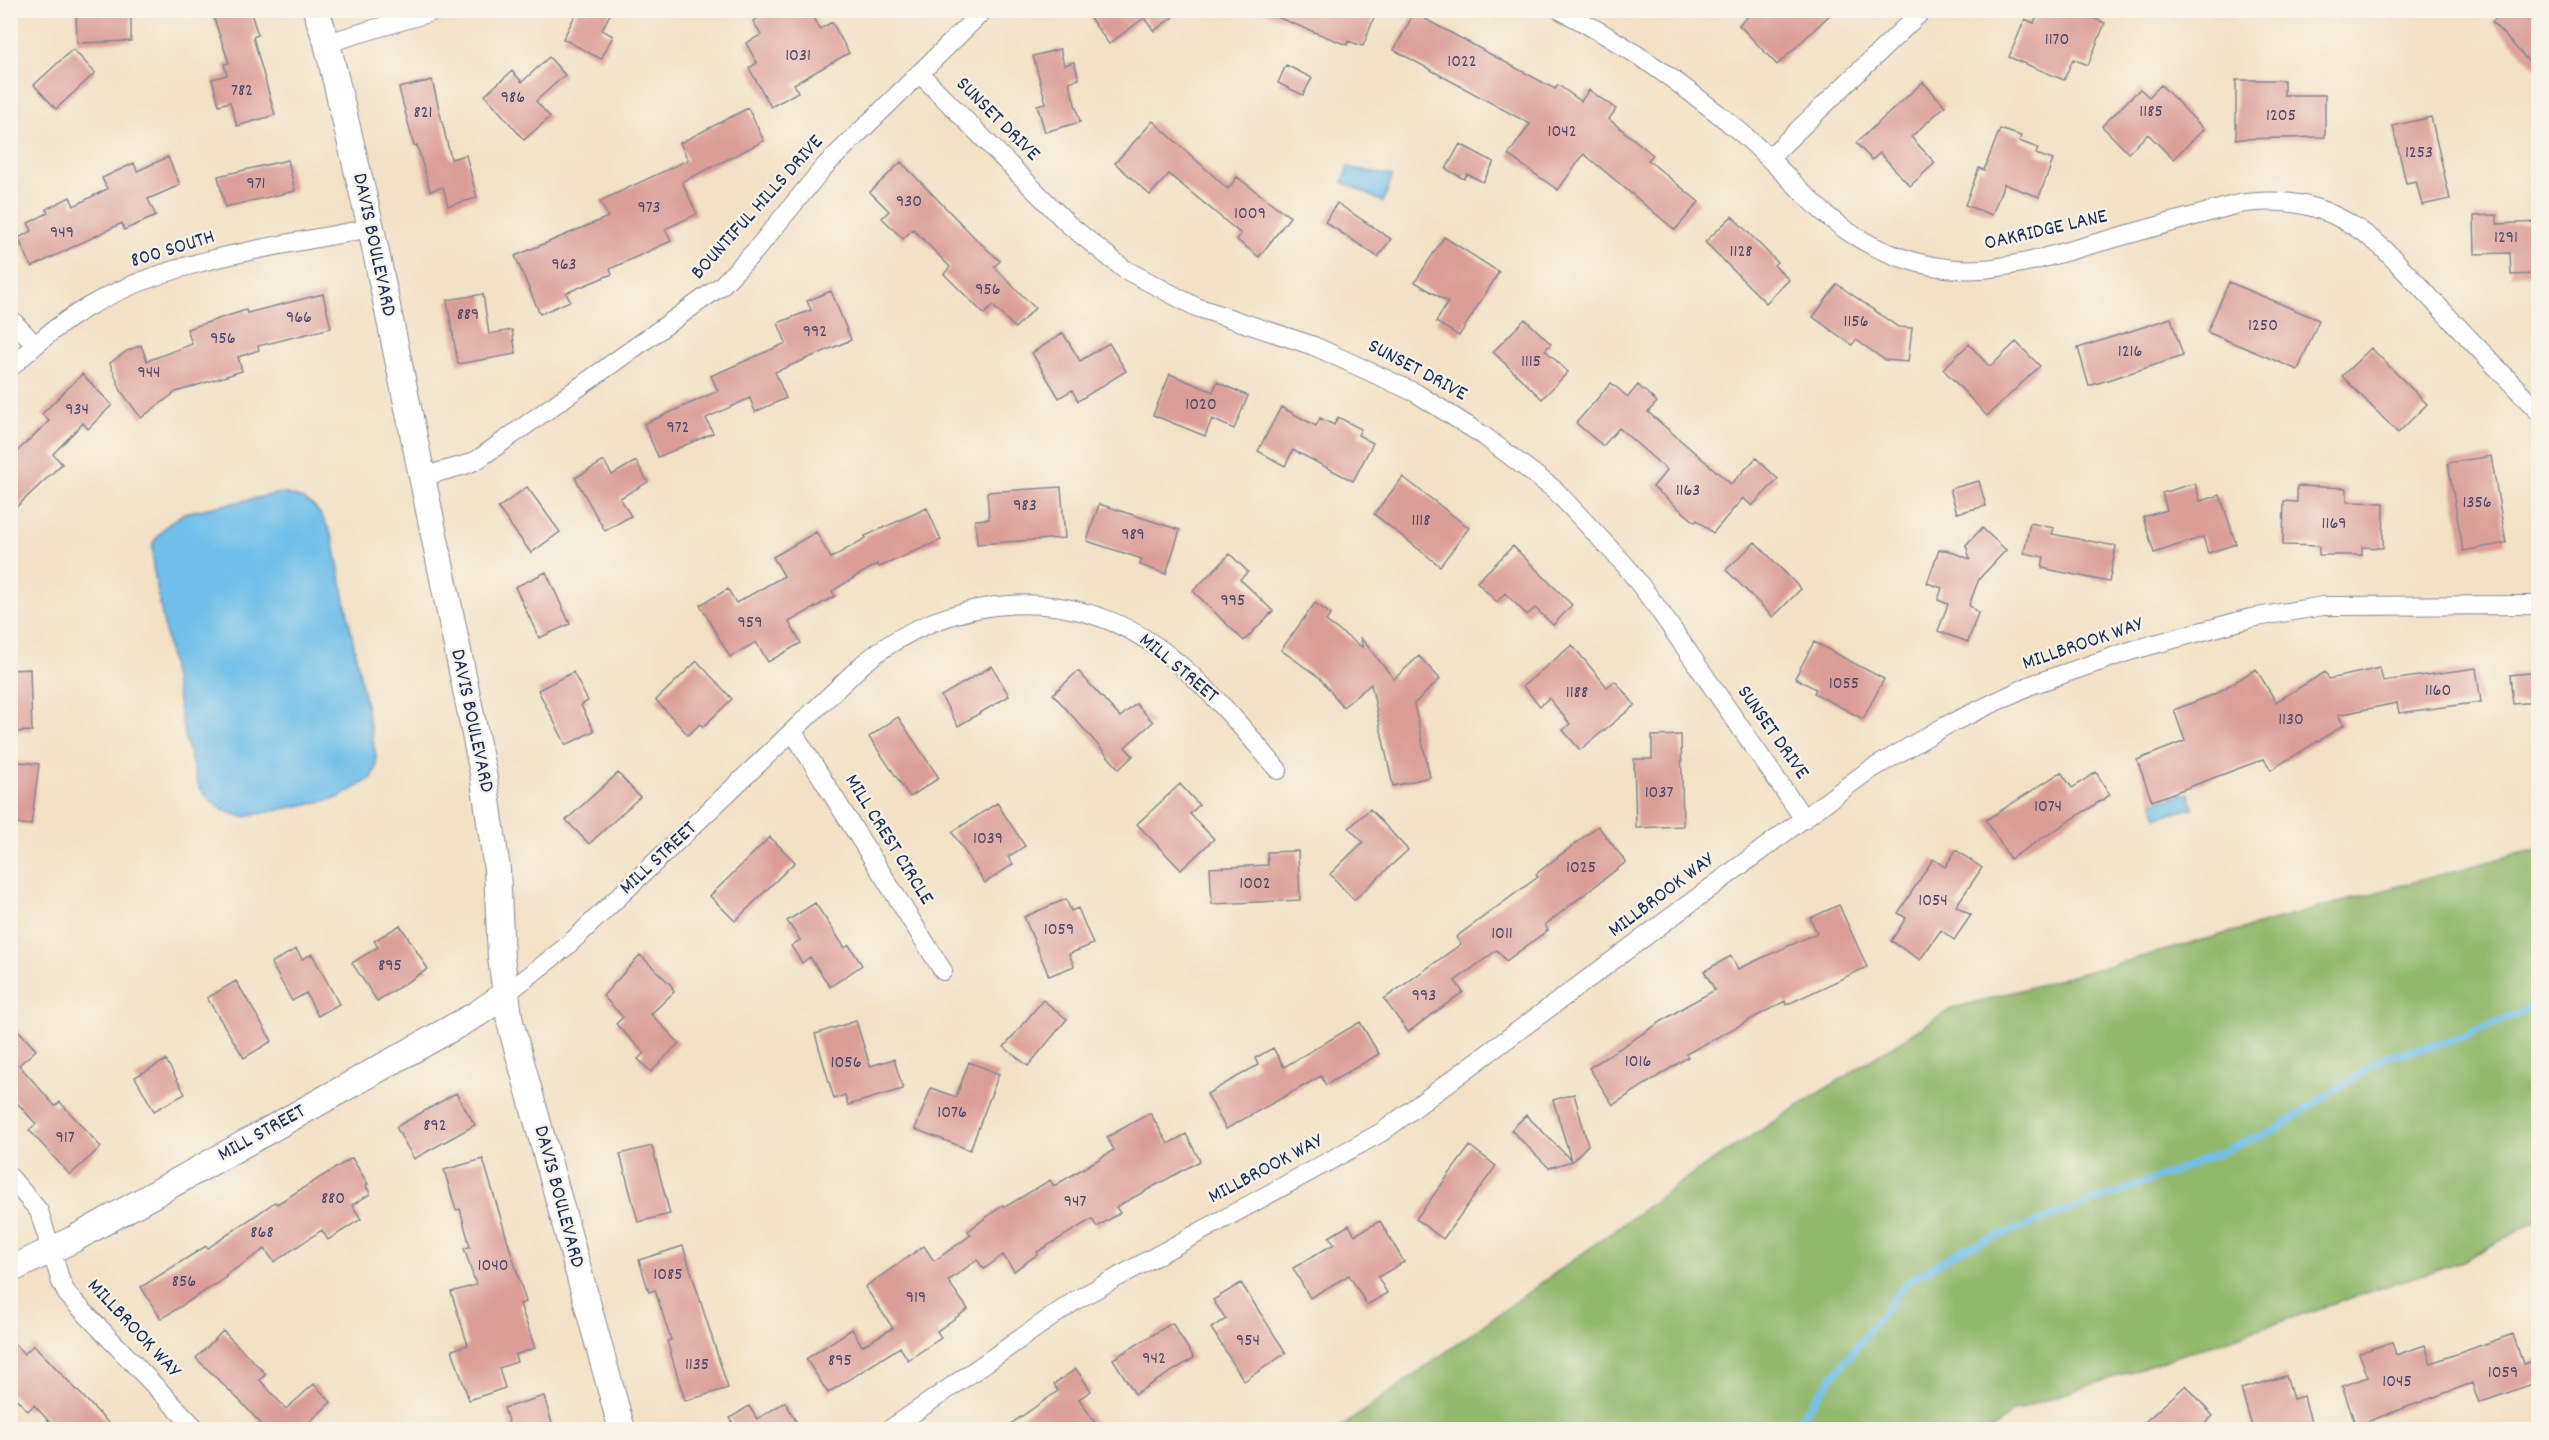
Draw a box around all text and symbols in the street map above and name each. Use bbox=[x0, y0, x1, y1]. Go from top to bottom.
house number: 1170 bbox=[2045, 28, 2069, 53]
house number: 1031 bbox=[785, 44, 811, 69]
house number: 1022 bbox=[1447, 50, 1477, 75]
street label: SUNSET DRIVE bbox=[948, 71, 1046, 169]
house number: 782 bbox=[231, 79, 253, 104]
house number: 986 bbox=[501, 86, 525, 111]
house number: 1185 bbox=[2139, 100, 2163, 125]
house number: 821 bbox=[413, 101, 433, 126]
house number: 1205 bbox=[2266, 104, 2296, 129]
house number: 1042 bbox=[1547, 120, 1577, 145]
street label: BOUNTIFUL HILLS DRIVE bbox=[685, 129, 832, 287]
house number: 1253 bbox=[2405, 141, 2433, 166]
street label: DAVIS BOULEVARD bbox=[343, 171, 403, 320]
house number: 971 bbox=[246, 172, 266, 197]
house number: 930 bbox=[896, 190, 922, 215]
house number: 973 bbox=[637, 196, 661, 221]
house number: 1009 bbox=[1234, 202, 1266, 227]
street label: OAKRIDGE LANE bbox=[1981, 202, 2111, 260]
house number: 949 bbox=[50, 221, 74, 246]
street label: 800 SOUTH bbox=[127, 223, 219, 277]
house number: 1291 bbox=[2494, 226, 2518, 251]
house number: 1128 bbox=[1730, 240, 1752, 265]
house number: 963 bbox=[551, 253, 577, 278]
house number: 956 bbox=[975, 278, 1001, 303]
house number: 889 bbox=[457, 303, 479, 328]
house number: 966 bbox=[286, 306, 312, 331]
house number: 1156 bbox=[1843, 310, 1869, 335]
house number: 1250 bbox=[2248, 314, 2278, 339]
house number: 992 bbox=[803, 320, 827, 345]
house number: 956 bbox=[210, 327, 236, 352]
street label: SUNSET DRIVE bbox=[1362, 332, 1473, 410]
house number: 1216 bbox=[2118, 340, 2142, 365]
house number: 1115 bbox=[1521, 350, 1541, 375]
house number: 944 bbox=[137, 361, 161, 386]
house number: 1020 bbox=[1185, 393, 1217, 418]
house number: 934 bbox=[65, 398, 89, 423]
house number: 972 bbox=[666, 416, 690, 441]
house number: 1163 bbox=[1676, 479, 1700, 504]
house number: 1356 bbox=[2462, 491, 2492, 516]
house number: 983 bbox=[1013, 494, 1037, 519]
house number: 1118 bbox=[1411, 509, 1431, 534]
house number: 1169 bbox=[2322, 512, 2346, 537]
house number: 989 bbox=[1121, 523, 1145, 548]
house number: 995 bbox=[1221, 589, 1245, 614]
street label: MILLBROOK WAY bbox=[2019, 610, 2149, 680]
house number: 959 bbox=[738, 611, 762, 636]
street label: MILL STREET bbox=[1132, 627, 1225, 712]
street label: DAVIS BOULEVARD bbox=[441, 647, 501, 796]
house number: 1055 bbox=[1829, 672, 1859, 697]
house number: 1160 bbox=[2425, 679, 2451, 704]
street label: SUNSET DRIVE bbox=[1728, 680, 1816, 787]
house number: 1188 bbox=[1566, 681, 1588, 706]
house number: 1130 bbox=[2278, 708, 2304, 733]
street label: MILL CREST CIRCLE bbox=[836, 769, 940, 912]
house number: 1037 bbox=[1645, 781, 1673, 806]
house number: 1074 bbox=[2034, 795, 2062, 820]
street label: MILL STREET bbox=[614, 815, 705, 903]
house number: 1039 bbox=[973, 827, 1003, 852]
street label: MILLBROOK WAY bbox=[1603, 845, 1722, 946]
house number: 1025 bbox=[1566, 856, 1596, 881]
house number: 1002 bbox=[1239, 872, 1271, 897]
house number: 1054 bbox=[1918, 889, 1948, 914]
house number: 1059 bbox=[1044, 918, 1074, 943]
house number: 1011 bbox=[1491, 922, 1513, 947]
house number: 895 bbox=[378, 954, 402, 979]
house number: 993 bbox=[1412, 984, 1436, 1009]
house number: 1016 bbox=[1625, 1050, 1651, 1075]
house number: 1056 bbox=[831, 1051, 861, 1076]
street label: MILL STREET bbox=[213, 1097, 312, 1170]
house number: 1076 bbox=[937, 1101, 967, 1126]
house number: 892 bbox=[423, 1114, 447, 1139]
street label: DAVIS BOULEVARD bbox=[525, 1123, 591, 1271]
house number: 917 bbox=[55, 1126, 75, 1151]
street label: MILLBROOK WAY bbox=[1203, 1127, 1330, 1213]
house number: 880 bbox=[321, 1187, 345, 1212]
house number: 947 bbox=[1064, 1190, 1086, 1215]
house number: 868 bbox=[250, 1221, 274, 1246]
house number: 1040 bbox=[477, 1254, 509, 1279]
house number: 1085 bbox=[653, 1263, 683, 1288]
house number: 856 bbox=[172, 1270, 196, 1295]
street label: MILLBROOK WAY bbox=[79, 1273, 188, 1386]
house number: 919 bbox=[906, 1286, 926, 1311]
house number: 954 bbox=[1236, 1329, 1260, 1354]
house number: 942 bbox=[1142, 1347, 1166, 1372]
house number: 895 bbox=[828, 1349, 852, 1374]
house number: 1135 bbox=[685, 1353, 709, 1378]
house number: 1059 bbox=[2488, 1361, 2518, 1386]
house number: 1045 bbox=[2382, 1370, 2412, 1395]

